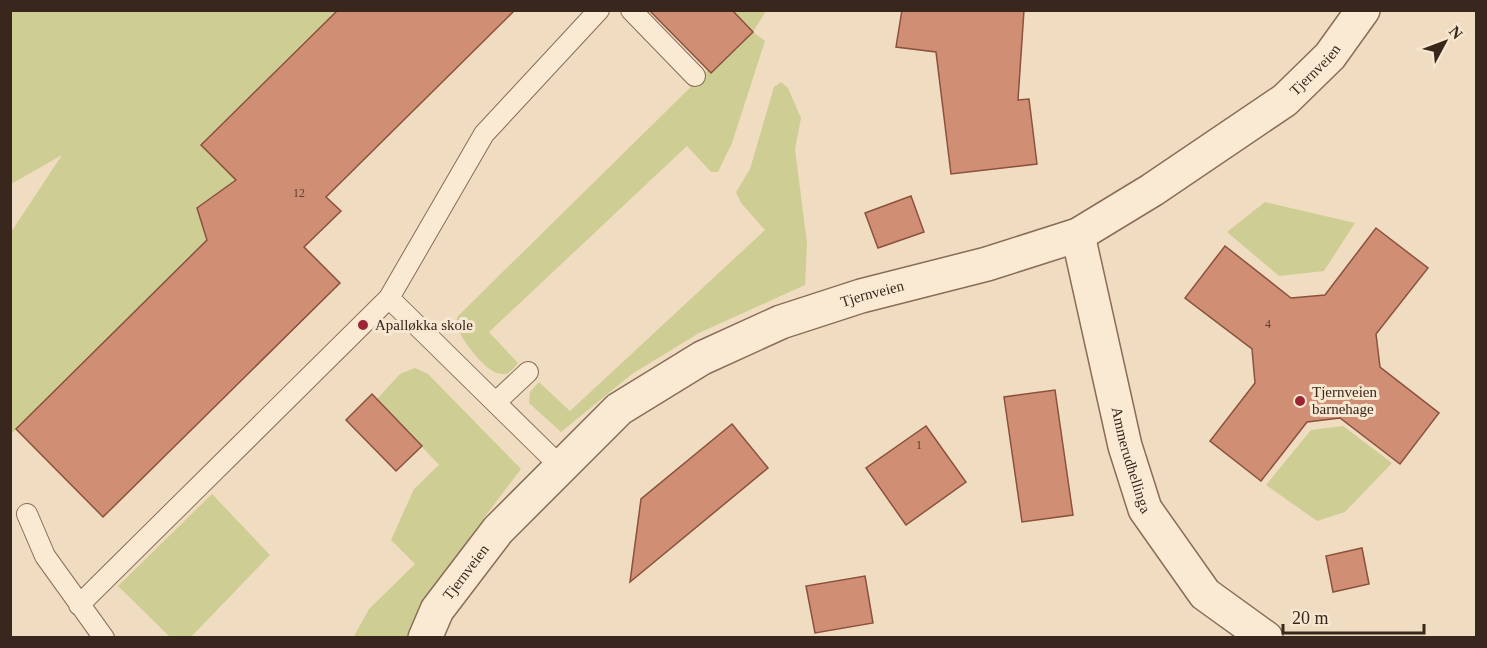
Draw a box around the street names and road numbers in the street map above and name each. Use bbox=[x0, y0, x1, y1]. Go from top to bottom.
street label: Tjernveien bbox=[1287, 41, 1344, 99]
street label: Tjernveien bbox=[839, 277, 906, 310]
street label: Ammerudhellinga bbox=[1109, 405, 1154, 517]
street label: Tjernveien bbox=[440, 541, 492, 603]

